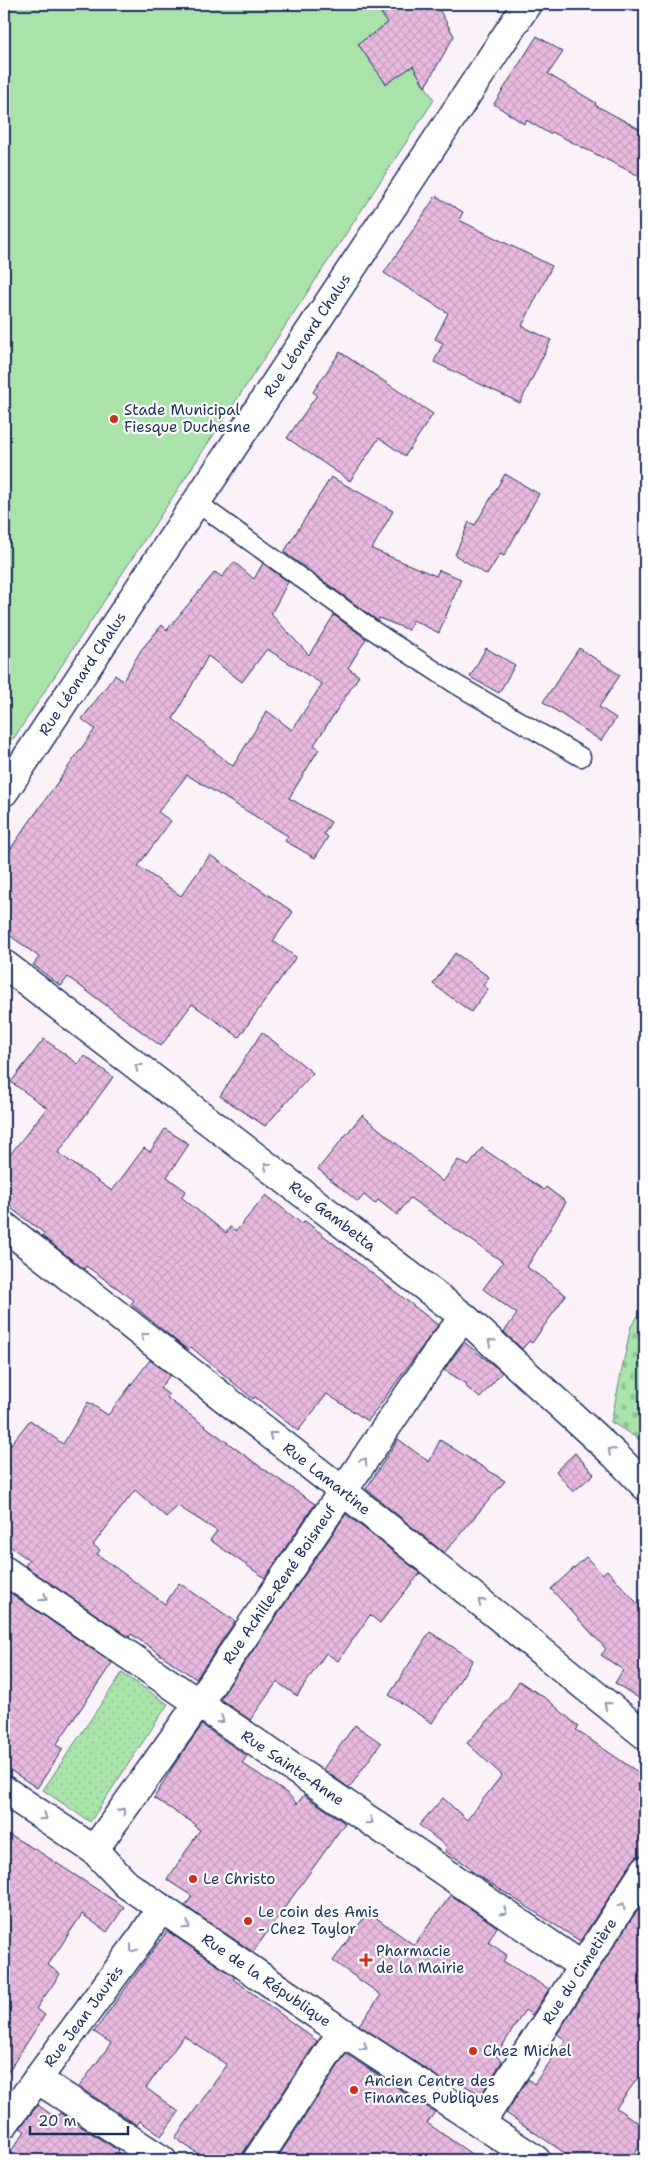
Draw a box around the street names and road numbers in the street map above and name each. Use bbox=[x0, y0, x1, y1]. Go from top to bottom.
street label: Rue Léonard Chalus bbox=[259, 270, 355, 401]
street label: Rue Léonard Chalus bbox=[34, 608, 131, 739]
street label: Rue Gambetta bbox=[285, 1176, 381, 1256]
street label: Rue Lamartine bbox=[279, 1438, 375, 1519]
street label: Rue Achille-René Boisneuf bbox=[218, 1500, 341, 1668]
street label: Rue Sainte-Anne bbox=[237, 1725, 348, 1810]
street label: Rue du Cimetière bbox=[538, 1914, 621, 2028]
street label: Rue de la République bbox=[198, 1929, 335, 2032]
street label: Rue Jean Jaurès bbox=[39, 1961, 128, 2071]

